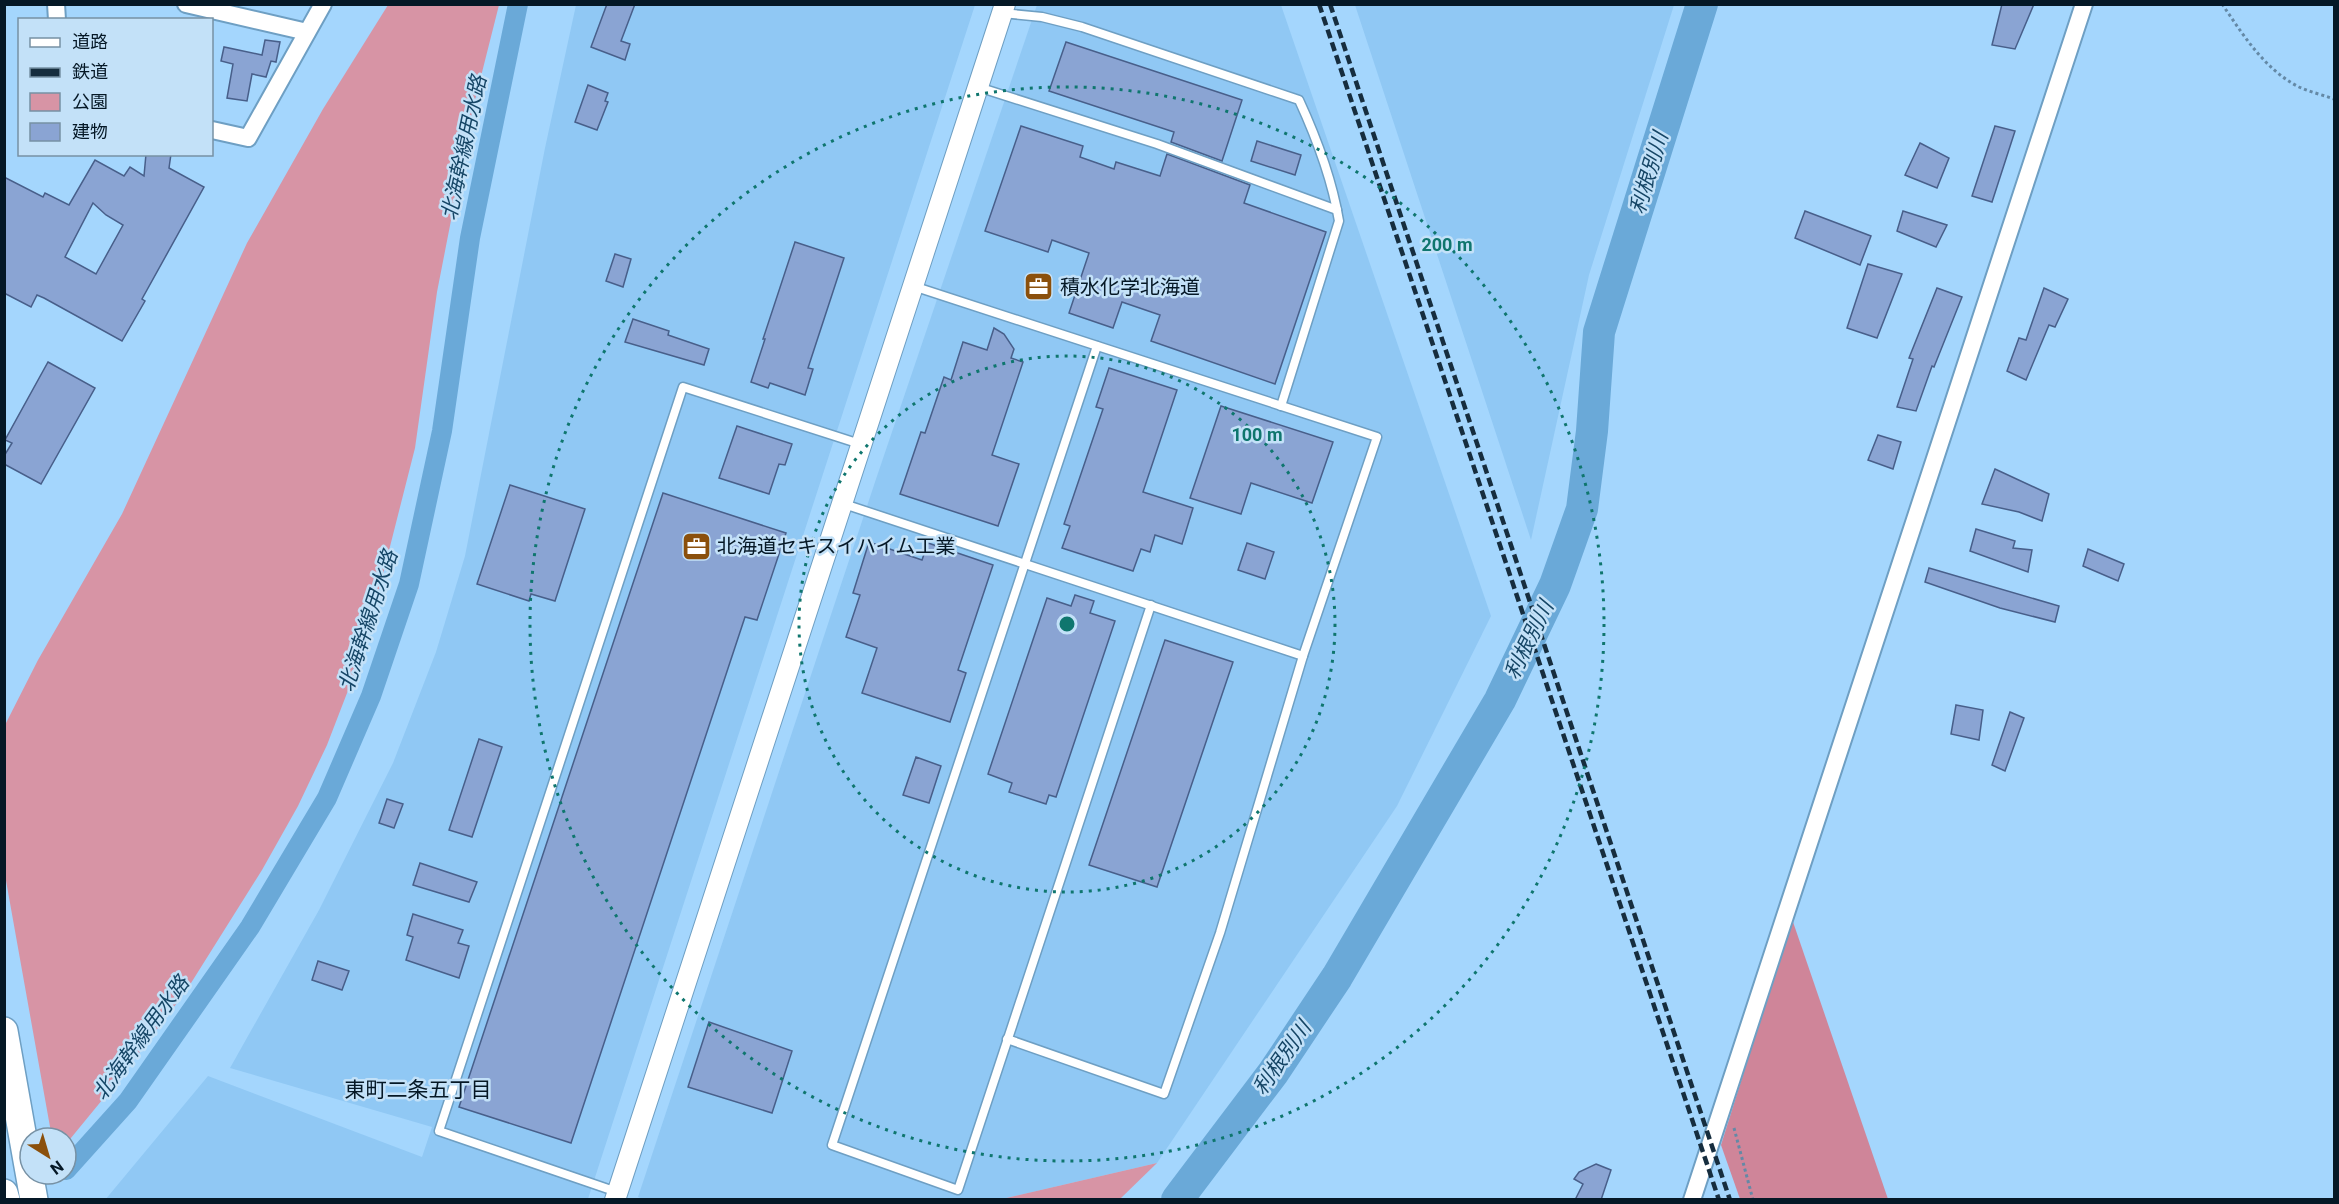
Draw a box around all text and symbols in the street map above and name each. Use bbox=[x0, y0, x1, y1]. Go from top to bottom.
legend bbox=[18, 18, 213, 156]
text: 道路 bbox=[72, 31, 108, 52]
text: 鉄道 bbox=[72, 61, 108, 82]
water label: 北海幹線用水路 bbox=[437, 72, 491, 222]
text: 公園 bbox=[72, 91, 108, 112]
text: 建物 bbox=[72, 121, 108, 142]
water label: 利根別川 bbox=[1625, 127, 1673, 217]
text: 200 m bbox=[1421, 234, 1473, 255]
office icon: 積水化学北海道 bbox=[1023, 271, 1055, 303]
place label: 積水化学北海道 bbox=[1060, 275, 1200, 299]
text: 100 m bbox=[1231, 424, 1283, 445]
office icon: 北海道セキスイハイム工業 bbox=[680, 530, 712, 562]
place label: 北海道セキスイハイム工業 bbox=[717, 534, 955, 558]
water label: 北海幹線用水路 bbox=[334, 545, 403, 695]
water label: 利根別川 bbox=[1500, 595, 1559, 683]
centre of rings bbox=[1057, 614, 1077, 634]
water label: 北海幹線用水路 bbox=[88, 970, 195, 1105]
water label: 利根別川 bbox=[1248, 1015, 1317, 1099]
district label: 東町二条五丁目 bbox=[345, 1078, 492, 1102]
north arrow bbox=[18, 1126, 78, 1186]
text: N bbox=[46, 1157, 67, 1179]

